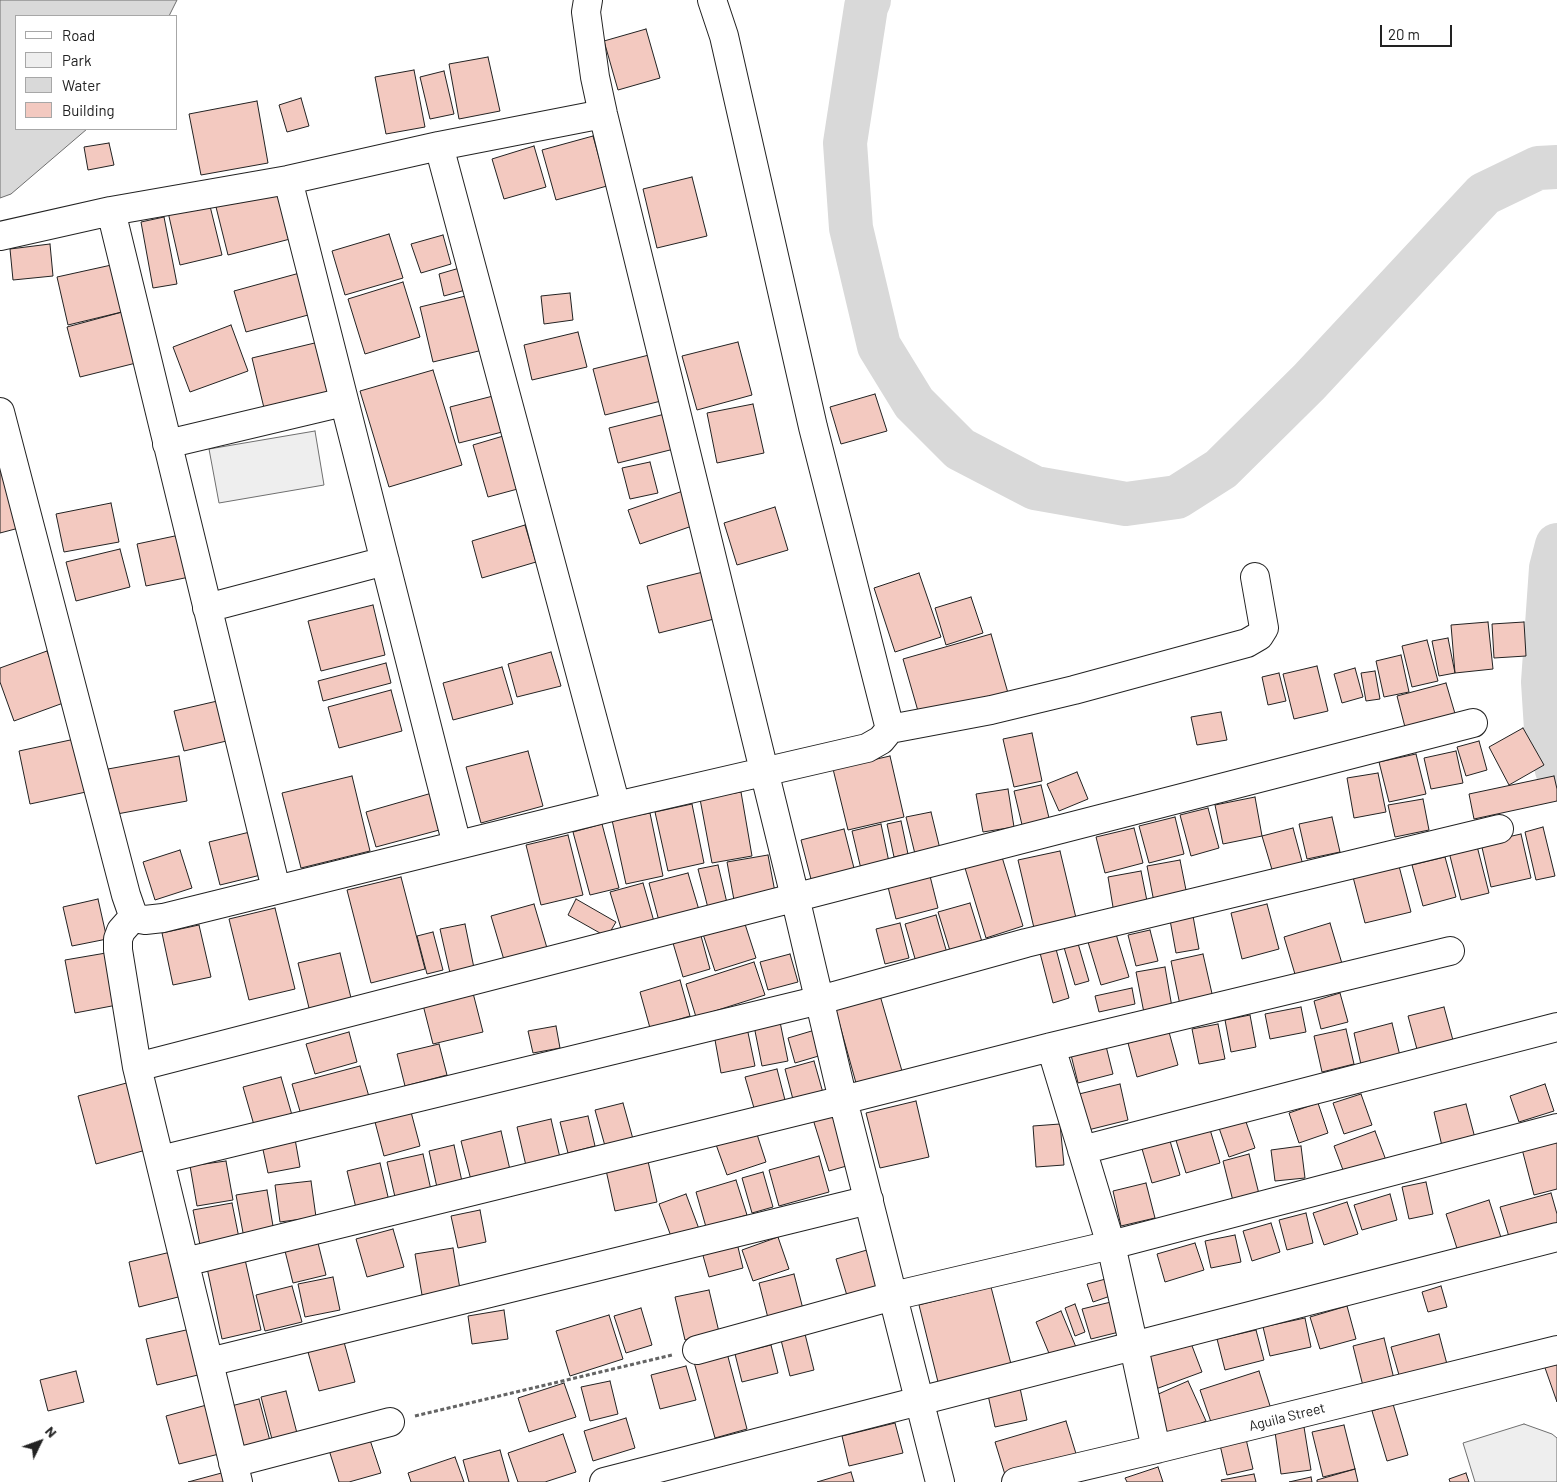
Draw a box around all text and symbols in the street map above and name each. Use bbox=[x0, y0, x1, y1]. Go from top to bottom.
legend bbox=[15, 15, 178, 130]
scale bar bbox=[1382, 15, 1454, 47]
text: 20 m bbox=[1388, 25, 1420, 43]
text: Road bbox=[62, 26, 95, 44]
text: Park bbox=[62, 51, 91, 69]
text: Water bbox=[62, 76, 101, 94]
text: Building bbox=[62, 101, 115, 119]
street label: Aguila Street bbox=[1247, 1399, 1327, 1435]
north arrow bbox=[15, 1417, 65, 1467]
text: N bbox=[42, 1422, 61, 1441]

